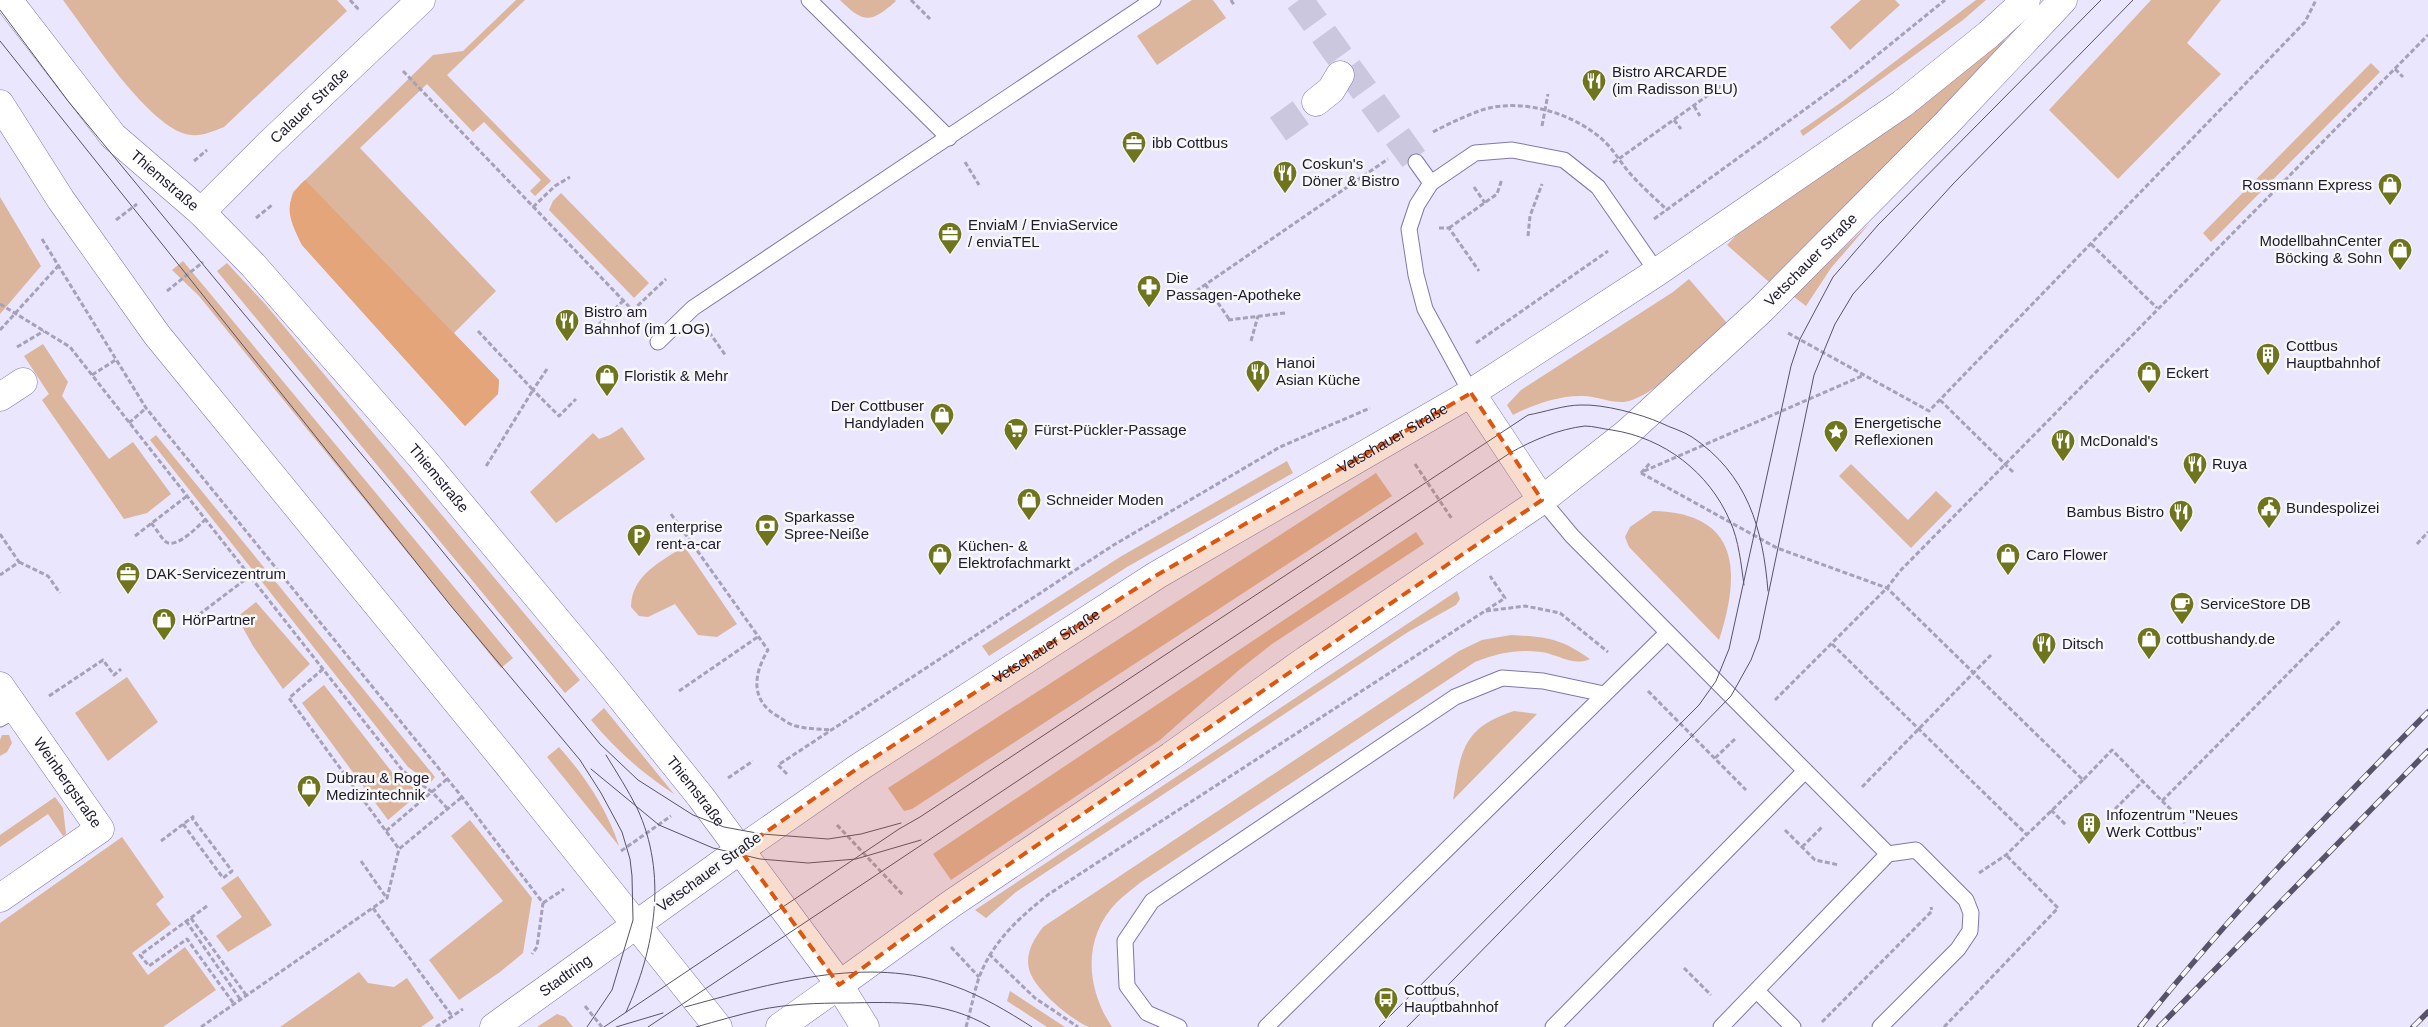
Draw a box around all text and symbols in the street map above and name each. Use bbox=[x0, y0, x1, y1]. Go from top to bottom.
place label: Bistro ARCARDE (im Radisson BLU) bbox=[1612, 63, 1738, 97]
street label: Calauer Straße bbox=[266, 64, 352, 146]
restaurant icon: Bistro ARCARDE (im Radisson BLU) bbox=[1581, 68, 1607, 102]
office icon: ibb Cottbus bbox=[1121, 130, 1147, 164]
place label: ibb Cottbus bbox=[1152, 134, 1228, 151]
street label: Thiemstraße bbox=[127, 146, 202, 214]
place label: Coskun's Döner & Bistro bbox=[1302, 155, 1400, 189]
restaurant icon: Coskun's Döner & Bistro bbox=[1272, 160, 1298, 194]
shop icon: Rossmann Express bbox=[2377, 172, 2403, 206]
place label: Rossmann Express bbox=[2242, 176, 2372, 193]
street label: Vetschauer Straße bbox=[1761, 209, 1860, 310]
place label: EnviaM / EnviaService / enviaTEL bbox=[968, 216, 1118, 250]
office icon: EnviaM / EnviaService / enviaTEL bbox=[937, 221, 963, 255]
place label: ModellbahnCenter Böcking & Sohn bbox=[2259, 232, 2382, 266]
shop icon: ModellbahnCenter Böcking & Sohn bbox=[2387, 237, 2413, 271]
place label: Die Passagen-Apotheke bbox=[1166, 269, 1301, 303]
pharmacy icon: Die Passagen-Apotheke bbox=[1136, 274, 1162, 308]
place label: Bistro am Bahnhof (im 1.OG) bbox=[584, 303, 710, 337]
restaurant icon: Bistro am Bahnhof (im 1.OG) bbox=[554, 308, 580, 342]
place label: Cottbus Hauptbahnhof bbox=[2286, 337, 2381, 371]
building icon: Cottbus Hauptbahnhof bbox=[2255, 342, 2281, 376]
place label: Hanoi Asian Küche bbox=[1276, 354, 1360, 388]
restaurant icon: Hanoi Asian Küche bbox=[1245, 359, 1271, 393]
shop icon: Eckert bbox=[2136, 360, 2162, 394]
shop icon: Floristik & Mehr bbox=[594, 363, 620, 397]
place label: Eckert bbox=[2166, 364, 2209, 381]
place label: Floristik & Mehr bbox=[624, 367, 728, 384]
place label: Der Cottbuser Handyladen bbox=[831, 397, 924, 431]
street label: Vetschauer Straße bbox=[1334, 399, 1450, 476]
shop icon: Der Cottbuser Handyladen bbox=[929, 402, 955, 436]
place label: Energetische Reflexionen bbox=[1854, 414, 1942, 448]
supermarket icon: Fürst-Pückler-Passage bbox=[1003, 417, 1029, 451]
place icon: Energetische Reflexionen bbox=[1823, 419, 1849, 453]
place label: Fürst-Pückler-Passage bbox=[1034, 421, 1187, 438]
restaurant icon: McDonald's bbox=[2050, 428, 2076, 462]
place label: McDonald's bbox=[2080, 432, 2158, 449]
street label: Thiemstraße bbox=[405, 440, 473, 516]
restaurant icon: Ruya bbox=[2182, 451, 2208, 485]
place label: Ruya bbox=[2212, 455, 2248, 472]
shop icon: Schneider Moden bbox=[1016, 487, 1042, 521]
place label: Schneider Moden bbox=[1046, 491, 1164, 508]
public building icon: Bundespolizei bbox=[2256, 495, 2282, 529]
restaurant icon: Bambus Bistro bbox=[2168, 499, 2194, 533]
place label: Bundespolizei bbox=[2286, 499, 2379, 516]
place label: Bambus Bistro bbox=[2066, 503, 2164, 520]
place label: Sparkasse Spree-Neiße bbox=[784, 508, 869, 542]
bank icon: Sparkasse Spree-Neiße bbox=[754, 513, 780, 547]
place label: enterprise rent-a-car bbox=[656, 518, 723, 552]
parking icon: enterprise rent-a-car bbox=[626, 523, 652, 557]
place label: Küchen- & Elektrofachmarkt bbox=[958, 537, 1071, 571]
shop icon: Küchen- & Elektrofachmarkt bbox=[927, 542, 953, 576]
shop icon: Caro Flower bbox=[1995, 542, 2021, 576]
place label: Caro Flower bbox=[2026, 546, 2108, 563]
office icon: DAK-Servicezentrum bbox=[115, 561, 141, 595]
place label: DAK-Servicezentrum bbox=[146, 565, 286, 582]
cafe icon: ServiceStore DB bbox=[2169, 591, 2195, 625]
place label: ServiceStore DB bbox=[2200, 595, 2311, 612]
street label: Vetschauer Straße bbox=[989, 605, 1103, 687]
shop icon: HörPartner bbox=[151, 607, 177, 641]
place label: HörPartner bbox=[182, 611, 255, 628]
shop icon: cottbushandy.de bbox=[2136, 626, 2162, 660]
place label: cottbushandy.de bbox=[2166, 630, 2275, 647]
restaurant icon: Ditsch bbox=[2031, 631, 2057, 665]
place label: Ditsch bbox=[2062, 635, 2104, 652]
street label: Weinbergstraße bbox=[31, 734, 106, 831]
street label: Thiemstraße bbox=[663, 752, 728, 829]
place label: Dubrau & Roge Medizintechnik bbox=[326, 769, 429, 803]
shop icon: Dubrau & Roge Medizintechnik bbox=[296, 774, 322, 808]
place label: Infozentrum "Neues Werk Cottbus" bbox=[2106, 806, 2238, 840]
building icon: Infozentrum "Neues Werk Cottbus" bbox=[2076, 811, 2102, 845]
street label: Vetschauer Straße bbox=[653, 828, 764, 915]
street label: Stadtring bbox=[536, 951, 594, 1000]
place label: Cottbus, Hauptbahnhof bbox=[1404, 981, 1499, 1015]
bus stop icon: Cottbus, Hauptbahnhof bbox=[1373, 986, 1399, 1020]

